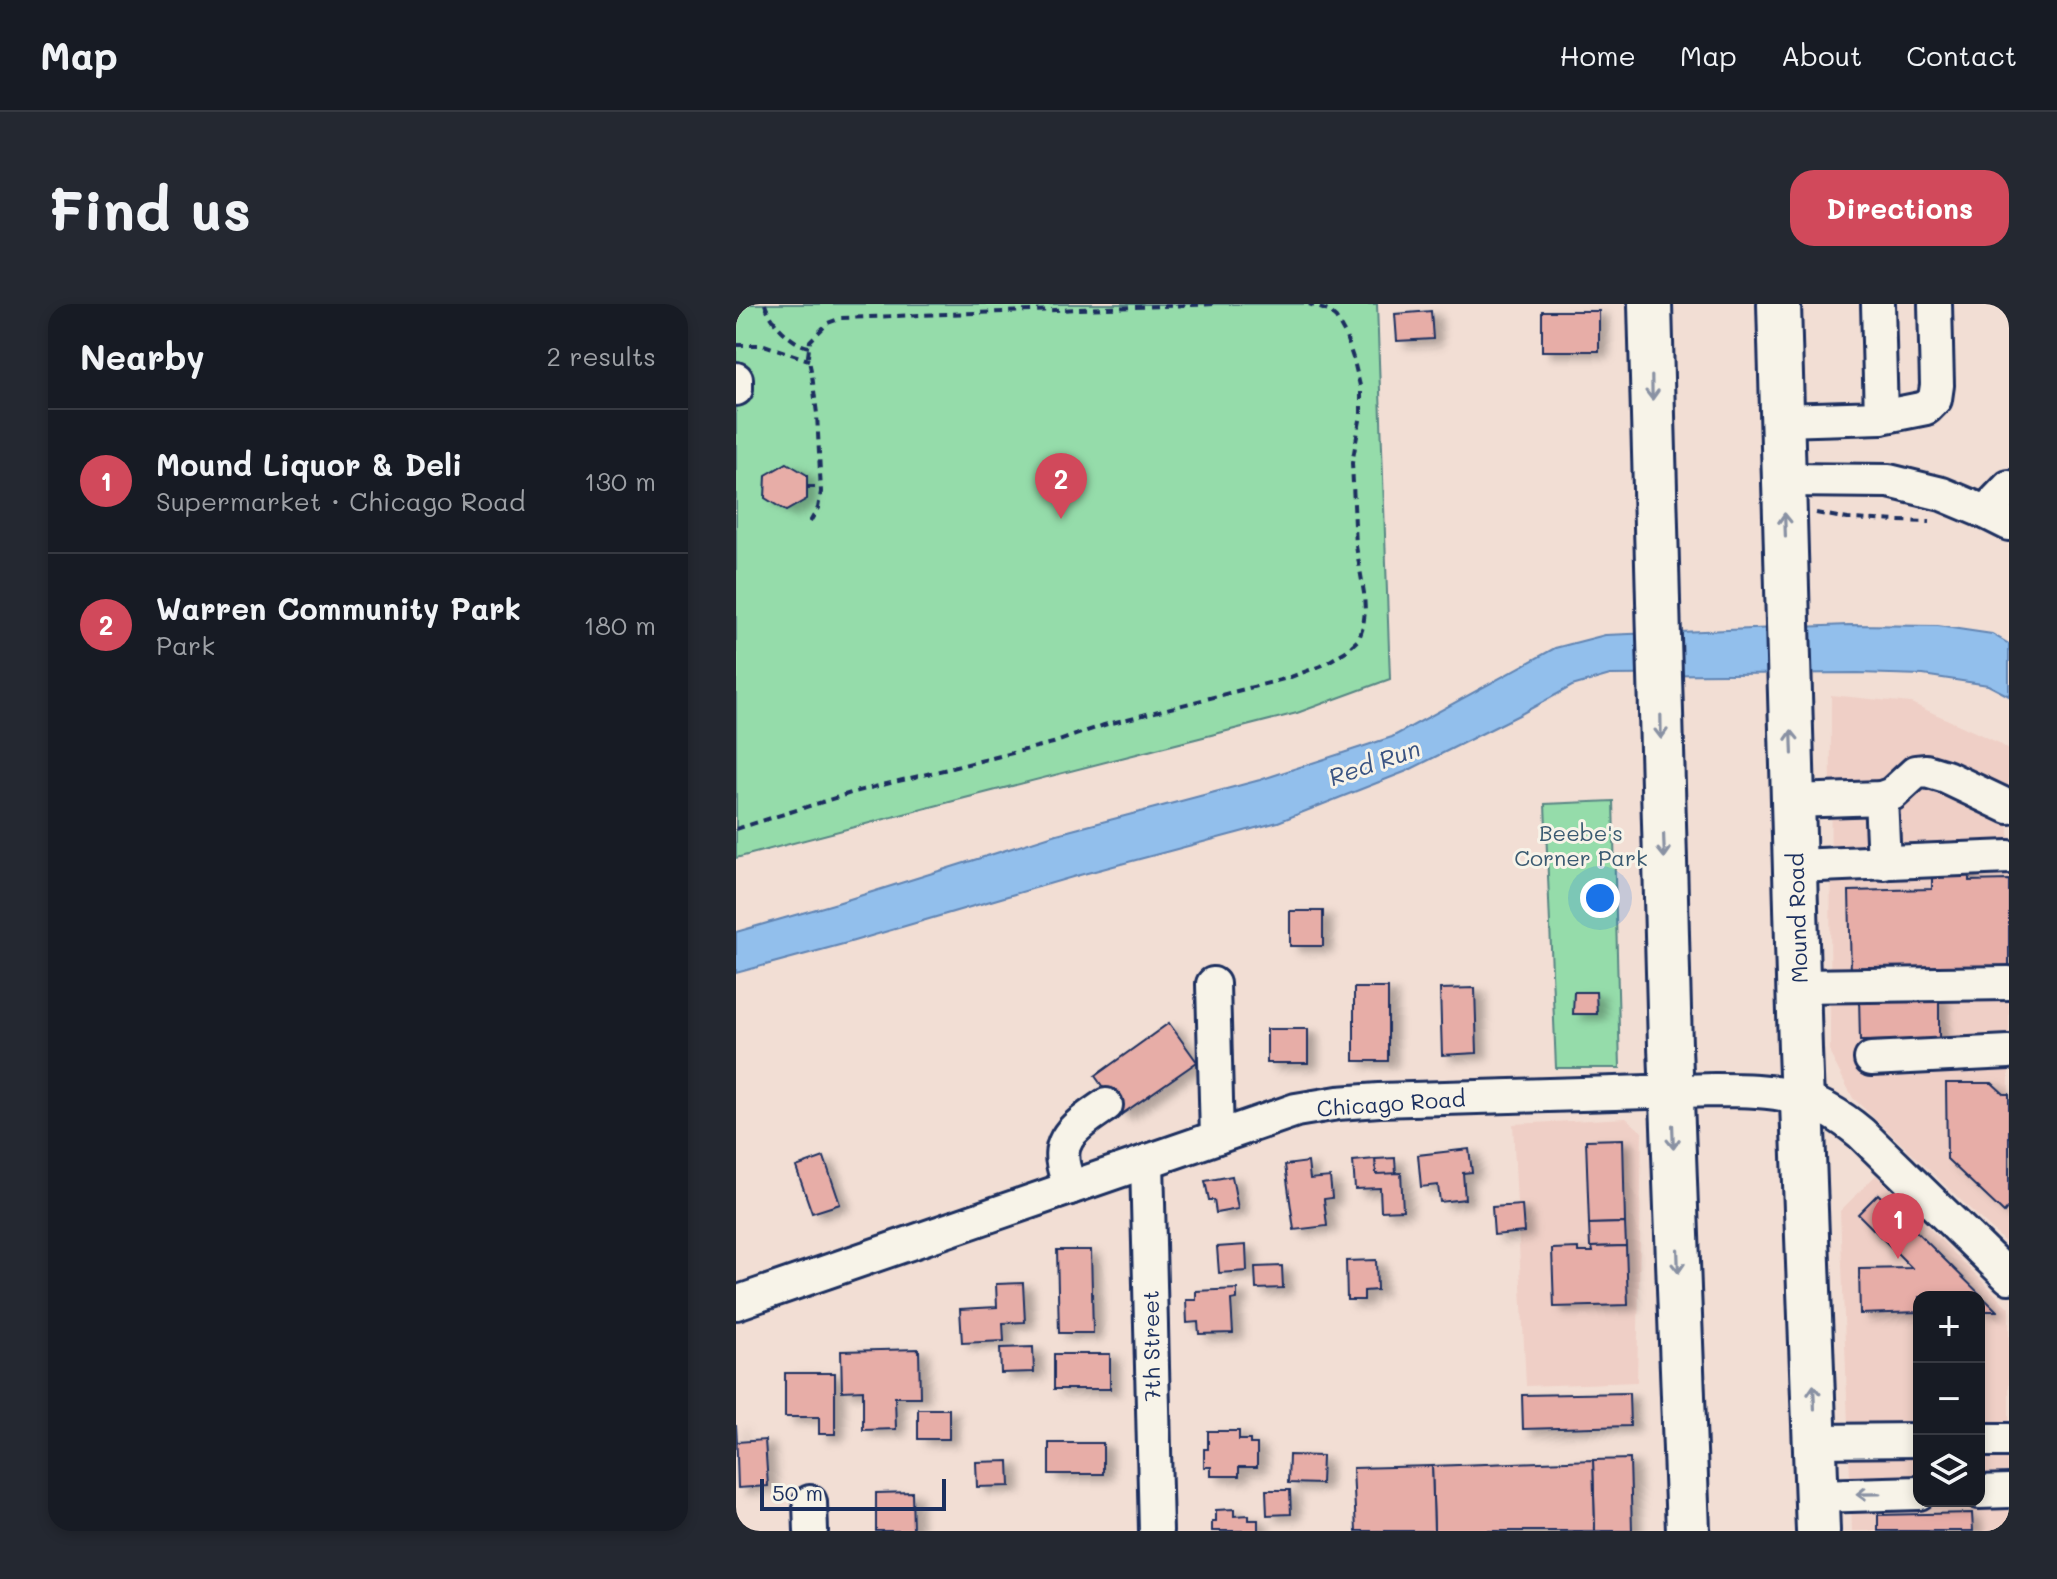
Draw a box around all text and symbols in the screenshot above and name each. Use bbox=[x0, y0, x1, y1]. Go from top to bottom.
text: Map bbox=[40, 30, 118, 80]
text: Home bbox=[1560, 37, 1636, 73]
text: Map bbox=[1680, 37, 1737, 73]
text: About bbox=[1781, 37, 1862, 73]
text: Contact bbox=[1906, 37, 2017, 73]
button: Directions bbox=[1790, 170, 2009, 246]
text: Find us bbox=[48, 172, 251, 245]
text: Nearby bbox=[80, 334, 205, 379]
text: 2 results bbox=[547, 339, 656, 373]
one-way arrow bbox=[1644, 374, 1660, 401]
text: Mound Liquor & Deli bbox=[156, 444, 462, 484]
pin: 2 bbox=[1035, 453, 1087, 519]
text: 1 bbox=[100, 464, 112, 498]
text: 130 m bbox=[584, 464, 656, 498]
text: Supermarket · Chicago Road bbox=[156, 484, 526, 518]
one-way arrow bbox=[1778, 512, 1793, 539]
text: Warren Community Park bbox=[156, 588, 521, 628]
text: 2 bbox=[99, 608, 113, 642]
text: 180 m bbox=[584, 608, 656, 642]
text: Park bbox=[156, 628, 215, 662]
one-way arrow bbox=[1654, 713, 1669, 740]
one-way arrow bbox=[1784, 729, 1799, 756]
water label: Red Run bbox=[1324, 732, 1424, 792]
park label: Beebe's Corner Park bbox=[1514, 818, 1648, 872]
one-way arrow bbox=[1657, 832, 1672, 859]
street label: Mound Road bbox=[1780, 852, 1814, 984]
your location bbox=[1580, 878, 1620, 918]
street label: Chicago Road bbox=[1316, 1083, 1466, 1123]
one-way arrow bbox=[1666, 1123, 1681, 1150]
pin: 1 bbox=[1872, 1193, 1924, 1259]
one-way arrow bbox=[1670, 1247, 1685, 1274]
street label: 7th Street bbox=[1136, 1290, 1166, 1402]
map controls bbox=[1913, 1291, 1985, 1507]
button: + bbox=[1913, 1291, 1985, 1363]
button: − bbox=[1913, 1363, 1985, 1435]
one-way arrow bbox=[1806, 1384, 1821, 1411]
button: layers bbox=[1913, 1435, 1985, 1507]
scale bar bbox=[760, 1475, 946, 1511]
text: 50 m bbox=[772, 1478, 823, 1507]
one-way arrow bbox=[1855, 1487, 1882, 1502]

